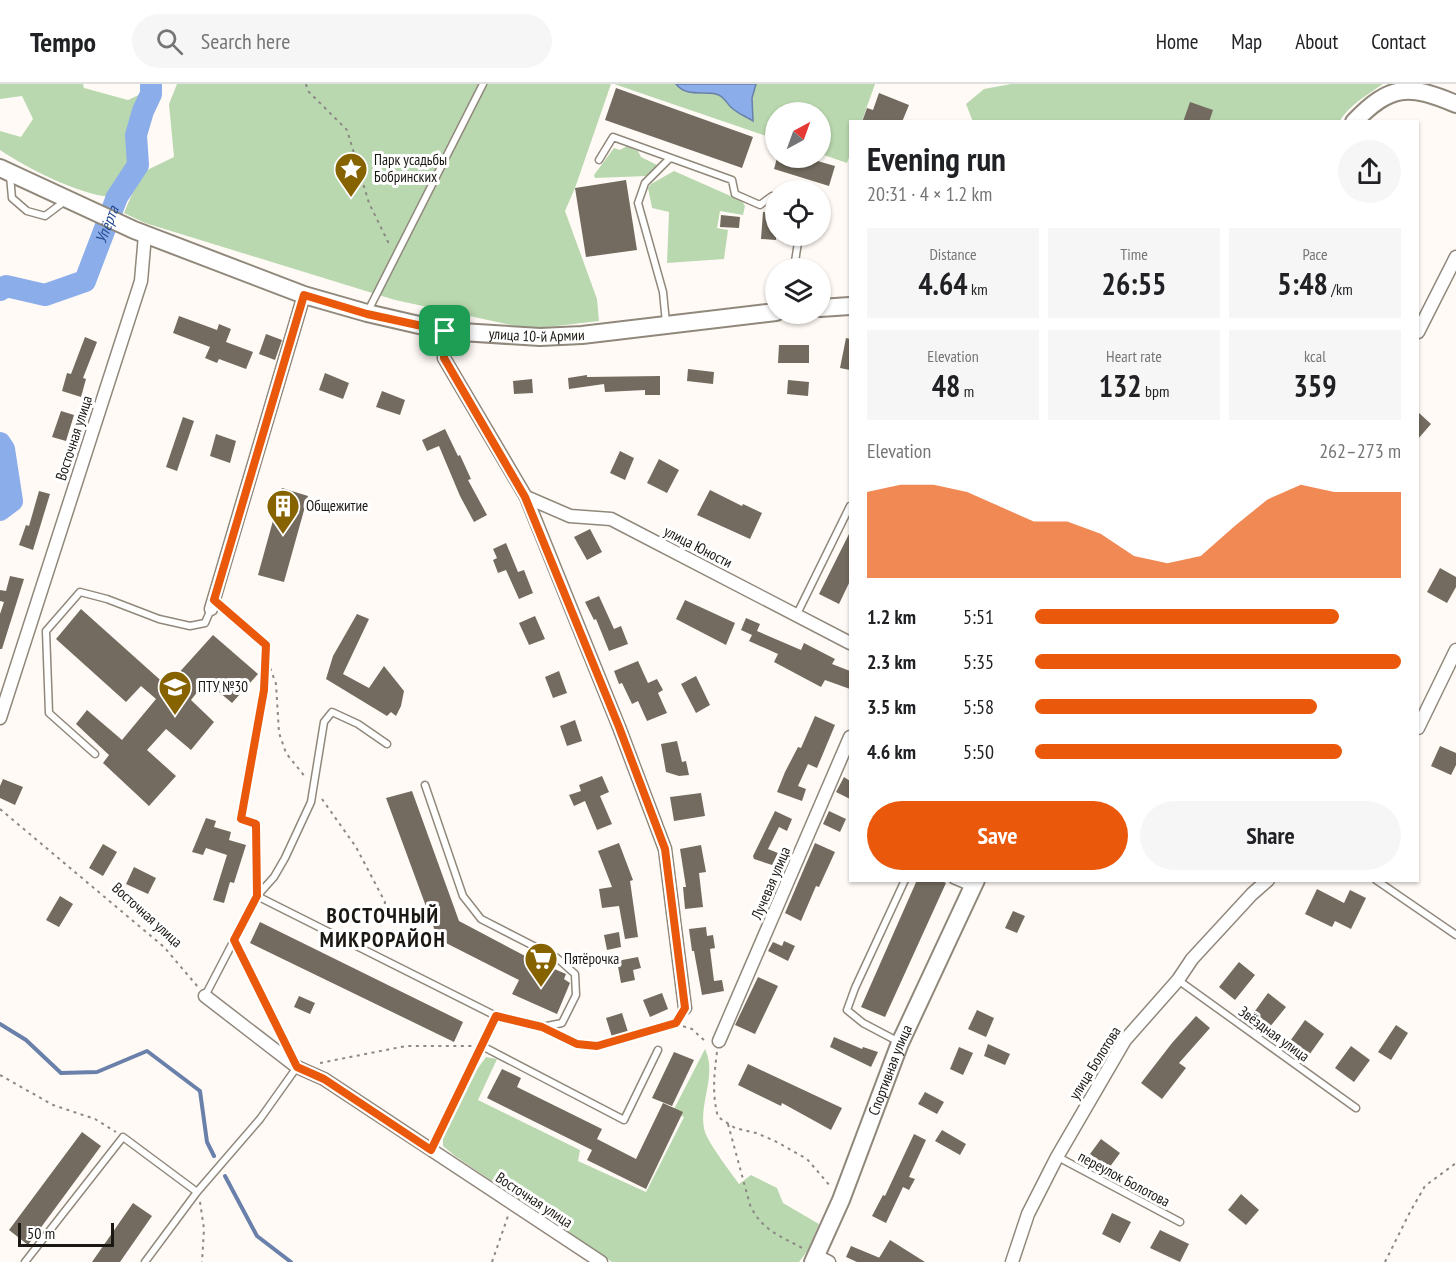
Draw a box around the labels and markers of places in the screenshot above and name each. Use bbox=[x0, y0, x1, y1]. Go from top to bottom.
place label: Парк усадьбы Бобринских bbox=[374, 150, 447, 186]
place icon: Парк усадьбы Бобринских bbox=[333, 151, 369, 198]
pin bbox=[419, 305, 470, 356]
building icon: Общежитие bbox=[265, 488, 301, 535]
place label: Общежитие bbox=[306, 496, 368, 515]
school or university icon: ПТУ №30 bbox=[157, 669, 193, 716]
place label: ПТУ №30 bbox=[198, 677, 248, 696]
supermarket icon: Пятёрочка bbox=[523, 941, 559, 988]
place label: Пятёрочка bbox=[564, 949, 619, 968]

